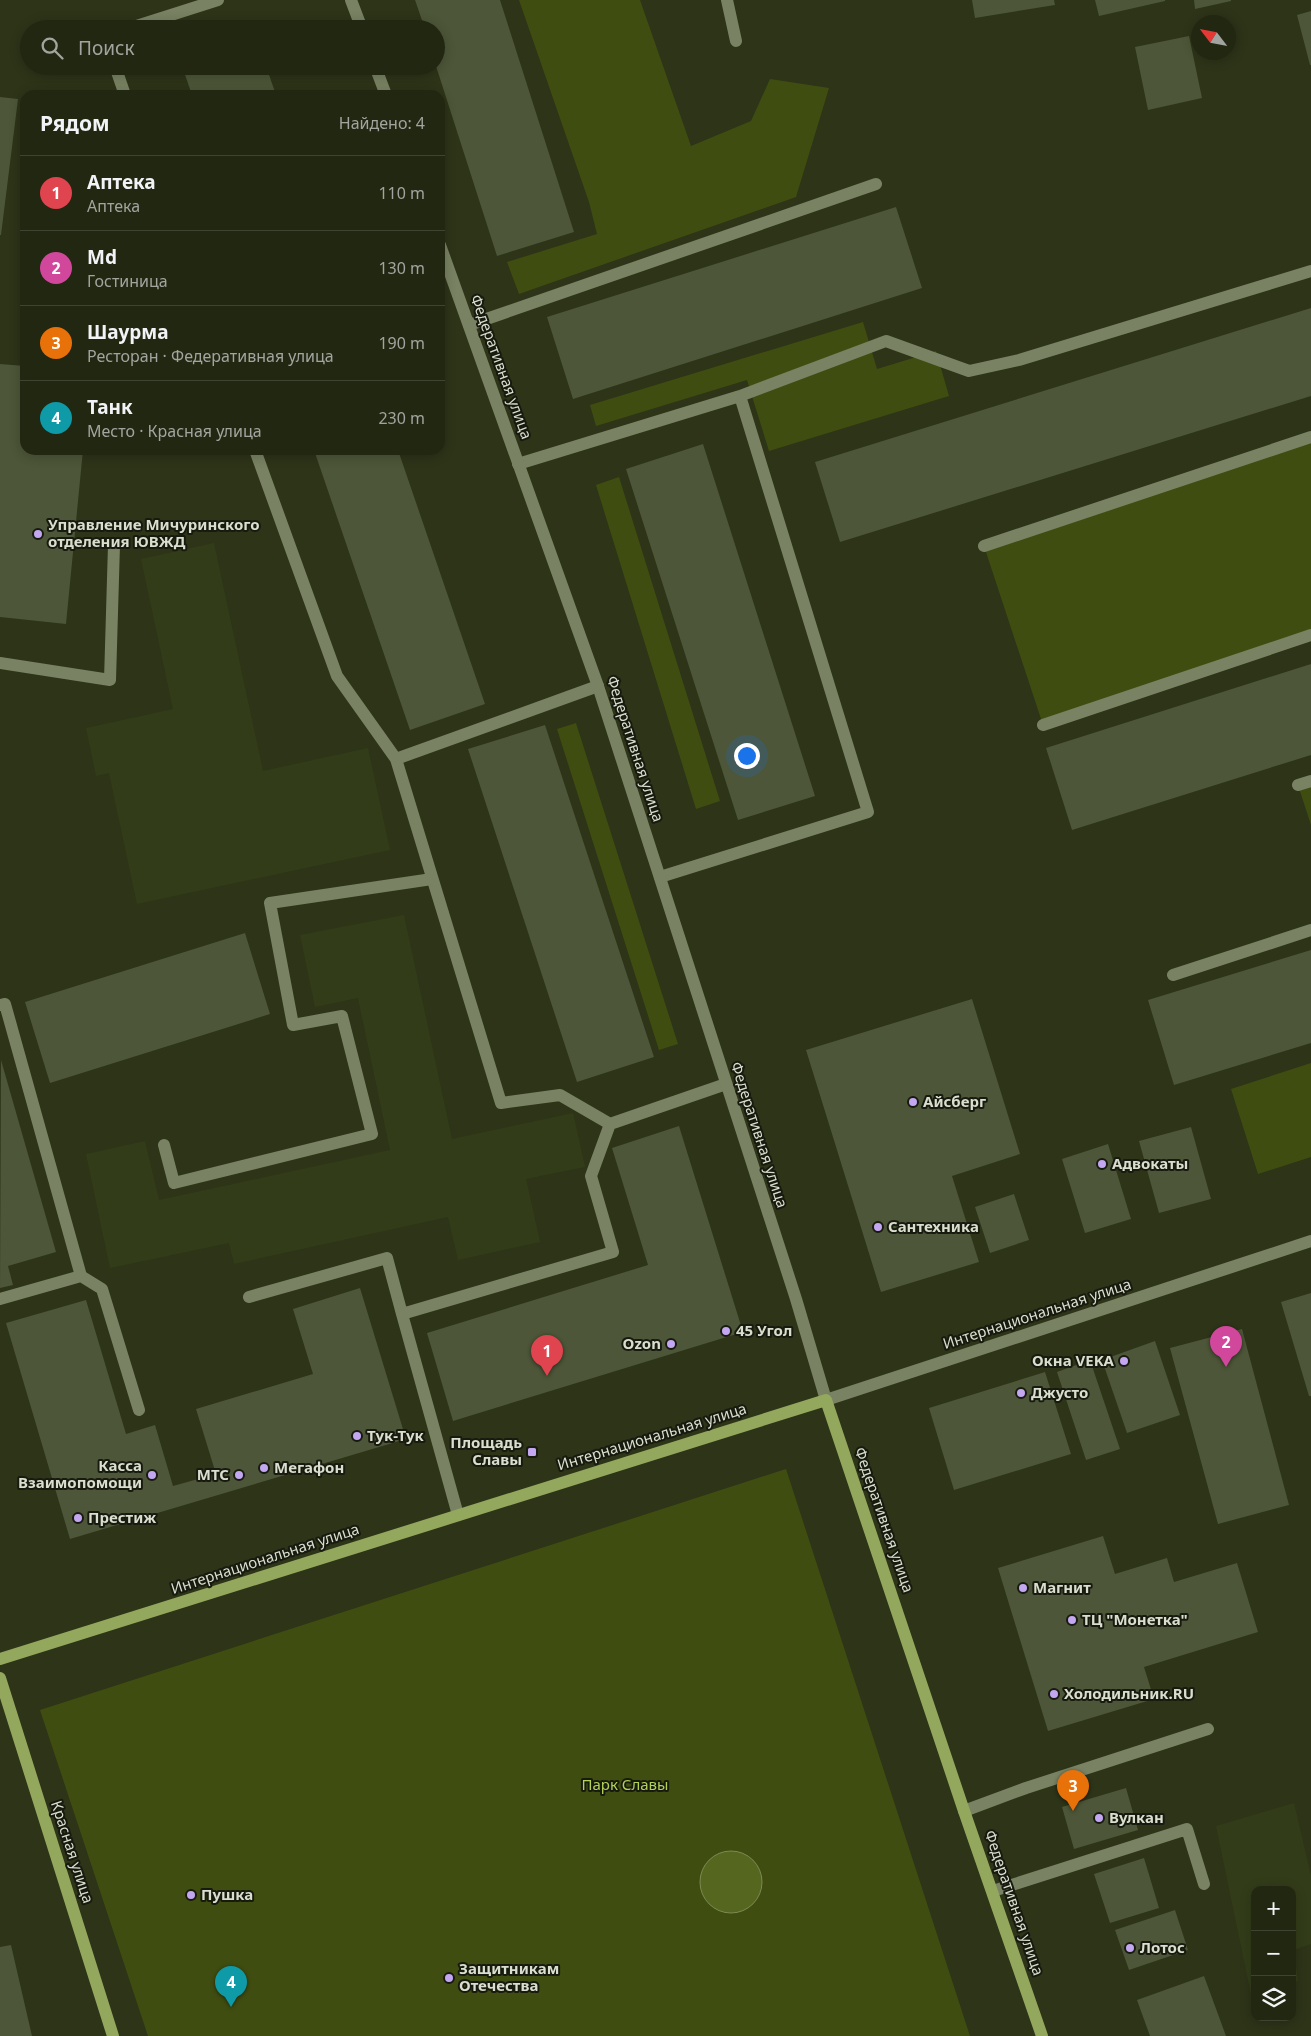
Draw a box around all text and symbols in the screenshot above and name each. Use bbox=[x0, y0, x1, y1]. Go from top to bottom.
north arrow bbox=[1191, 15, 1236, 60]
search box bbox=[20, 20, 445, 75]
icon: search bbox=[38, 34, 66, 62]
text: Поиск bbox=[78, 35, 134, 61]
text: Рядом bbox=[40, 109, 110, 137]
text: Найдено: 4 bbox=[339, 112, 425, 134]
text: Аптека bbox=[87, 169, 156, 195]
text: 1 bbox=[51, 182, 61, 204]
text: 110 m bbox=[378, 182, 425, 204]
text: Аптека bbox=[87, 195, 140, 217]
text: Md bbox=[87, 244, 117, 270]
text: 2 bbox=[51, 257, 61, 279]
text: 130 m bbox=[378, 257, 425, 279]
text: Гостиница bbox=[87, 270, 168, 292]
street label: Федеративная улица bbox=[466, 292, 537, 442]
text: Шаурма bbox=[87, 319, 169, 345]
text: 3 bbox=[51, 332, 61, 354]
text: 190 m bbox=[378, 332, 425, 354]
text: Ресторан · Федеративная улица bbox=[87, 345, 334, 367]
text: Танк bbox=[87, 394, 133, 420]
text: 4 bbox=[51, 407, 61, 429]
text: 230 m bbox=[378, 407, 425, 429]
text: Место · Красная улица bbox=[87, 420, 262, 442]
place label: Управление Мичуринского отделения ЮВЖД bbox=[48, 514, 260, 551]
marker: Управление Мичуринского отделения ЮВЖД bbox=[32, 528, 44, 540]
street label: Федеративная улица bbox=[603, 673, 669, 824]
your location bbox=[734, 743, 760, 769]
street label: Федеративная улица bbox=[727, 1059, 793, 1210]
place label: Айсберг bbox=[923, 1091, 986, 1111]
marker: Айсберг bbox=[907, 1096, 919, 1108]
place label: Адвокаты bbox=[1112, 1153, 1188, 1173]
marker: Адвокаты bbox=[1096, 1158, 1108, 1170]
place label: Сантехника bbox=[888, 1216, 979, 1236]
marker: Сантехника bbox=[872, 1221, 884, 1233]
street label: Интернациональная улица bbox=[940, 1273, 1133, 1353]
place label: 45 Угол bbox=[736, 1320, 792, 1340]
marker: 45 Угол bbox=[720, 1325, 732, 1337]
pin: 2 bbox=[1210, 1326, 1242, 1367]
place label: Ozon bbox=[623, 1333, 661, 1353]
pin: 1 bbox=[531, 1335, 563, 1376]
marker: Ozon bbox=[665, 1338, 677, 1350]
place label: Окна VEKA bbox=[1032, 1350, 1115, 1370]
marker: Окна VEKA bbox=[1118, 1355, 1130, 1367]
place label: Джусто bbox=[1031, 1382, 1088, 1402]
marker: Джусто bbox=[1015, 1387, 1027, 1399]
street label: Интернациональная улица bbox=[555, 1398, 749, 1474]
place label: Тук-Тук bbox=[367, 1425, 424, 1445]
marker: Тук-Тук bbox=[351, 1430, 363, 1442]
place label: Площадь Славы bbox=[450, 1432, 522, 1469]
street label: Федеративная улица bbox=[851, 1444, 919, 1595]
marker: Площадь Славы bbox=[526, 1446, 538, 1458]
place label: Касса Взаимопомощи bbox=[18, 1455, 142, 1492]
place label: Мегафон bbox=[274, 1457, 344, 1477]
marker: Мегафон bbox=[258, 1462, 270, 1474]
place label: МТС bbox=[197, 1464, 229, 1484]
marker: Касса Взаимопомощи bbox=[146, 1469, 158, 1481]
marker: МТС bbox=[233, 1469, 245, 1481]
place label: Престиж bbox=[88, 1507, 156, 1527]
marker: Престиж bbox=[72, 1512, 84, 1524]
street label: Интернациональная улица bbox=[168, 1518, 361, 1598]
place label: Магнит bbox=[1033, 1577, 1091, 1597]
marker: Магнит bbox=[1017, 1582, 1029, 1594]
place label: ТЦ "Монетка" bbox=[1082, 1609, 1188, 1629]
marker: ТЦ "Монетка" bbox=[1066, 1614, 1078, 1626]
place label: Холодильник.RU bbox=[1064, 1683, 1194, 1703]
marker: Холодильник.RU bbox=[1048, 1688, 1060, 1700]
pin: 3 bbox=[1057, 1770, 1089, 1811]
park label: Парк Славы bbox=[582, 1774, 668, 1794]
street label: Красная улица bbox=[47, 1798, 99, 1906]
place label: Вулкан bbox=[1109, 1807, 1164, 1827]
marker: Вулкан bbox=[1093, 1812, 1105, 1824]
street label: Федеративная улица bbox=[981, 1827, 1049, 1978]
place label: Пушка bbox=[201, 1884, 253, 1904]
map controls bbox=[1251, 1886, 1296, 2021]
button: + bbox=[1251, 1886, 1296, 1931]
marker: Пушка bbox=[185, 1889, 197, 1901]
button: − bbox=[1251, 1931, 1296, 1976]
place label: Лотос bbox=[1140, 1937, 1185, 1957]
marker: Лотос bbox=[1124, 1942, 1136, 1954]
place label: Защитникам Отечества bbox=[459, 1958, 559, 1995]
pin: 4 bbox=[215, 1966, 247, 2007]
marker: Защитникам Отечества bbox=[443, 1972, 455, 1984]
button: layers bbox=[1251, 1976, 1296, 2021]

